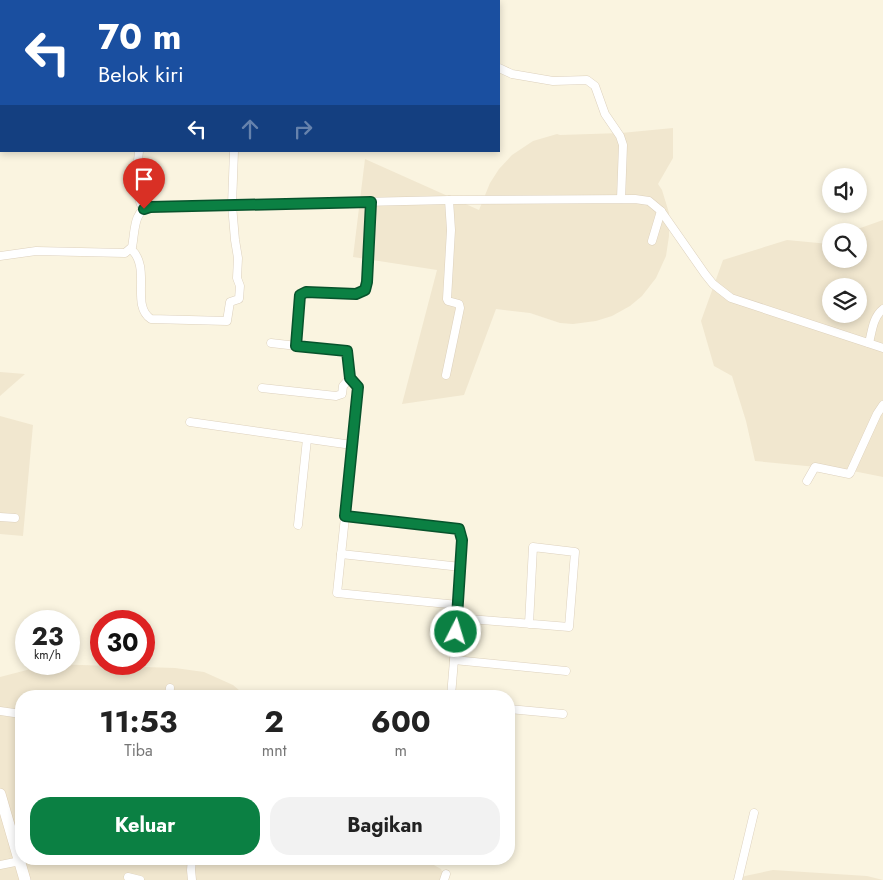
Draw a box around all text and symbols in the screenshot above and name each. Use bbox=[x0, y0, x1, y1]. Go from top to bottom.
text: 70 m bbox=[98, 12, 181, 62]
icon: left bbox=[15, 20, 80, 85]
text: Belok kiri bbox=[98, 58, 184, 90]
icon: left bbox=[183, 115, 211, 143]
icon: ahead bbox=[236, 115, 264, 143]
icon: right bbox=[289, 115, 317, 143]
pin bbox=[123, 158, 165, 209]
icon: arrive bbox=[130, 165, 158, 193]
map controls bbox=[822, 168, 867, 323]
button: sound bbox=[822, 168, 867, 213]
button: search bbox=[822, 223, 867, 268]
button: layers bbox=[822, 278, 867, 323]
position arrow bbox=[429, 605, 481, 657]
speed limit sign: 30 bbox=[90, 610, 155, 675]
text: 23 bbox=[32, 618, 63, 654]
text: km/h bbox=[34, 646, 61, 664]
text: 11:53 bbox=[99, 700, 178, 743]
text: 2 bbox=[264, 700, 284, 743]
text: 600 bbox=[371, 700, 431, 743]
text: Tiba bbox=[124, 739, 153, 762]
text: mnt bbox=[262, 739, 287, 762]
text: m bbox=[395, 739, 407, 762]
button: Keluar bbox=[30, 797, 260, 855]
button: Bagikan bbox=[270, 797, 500, 855]

